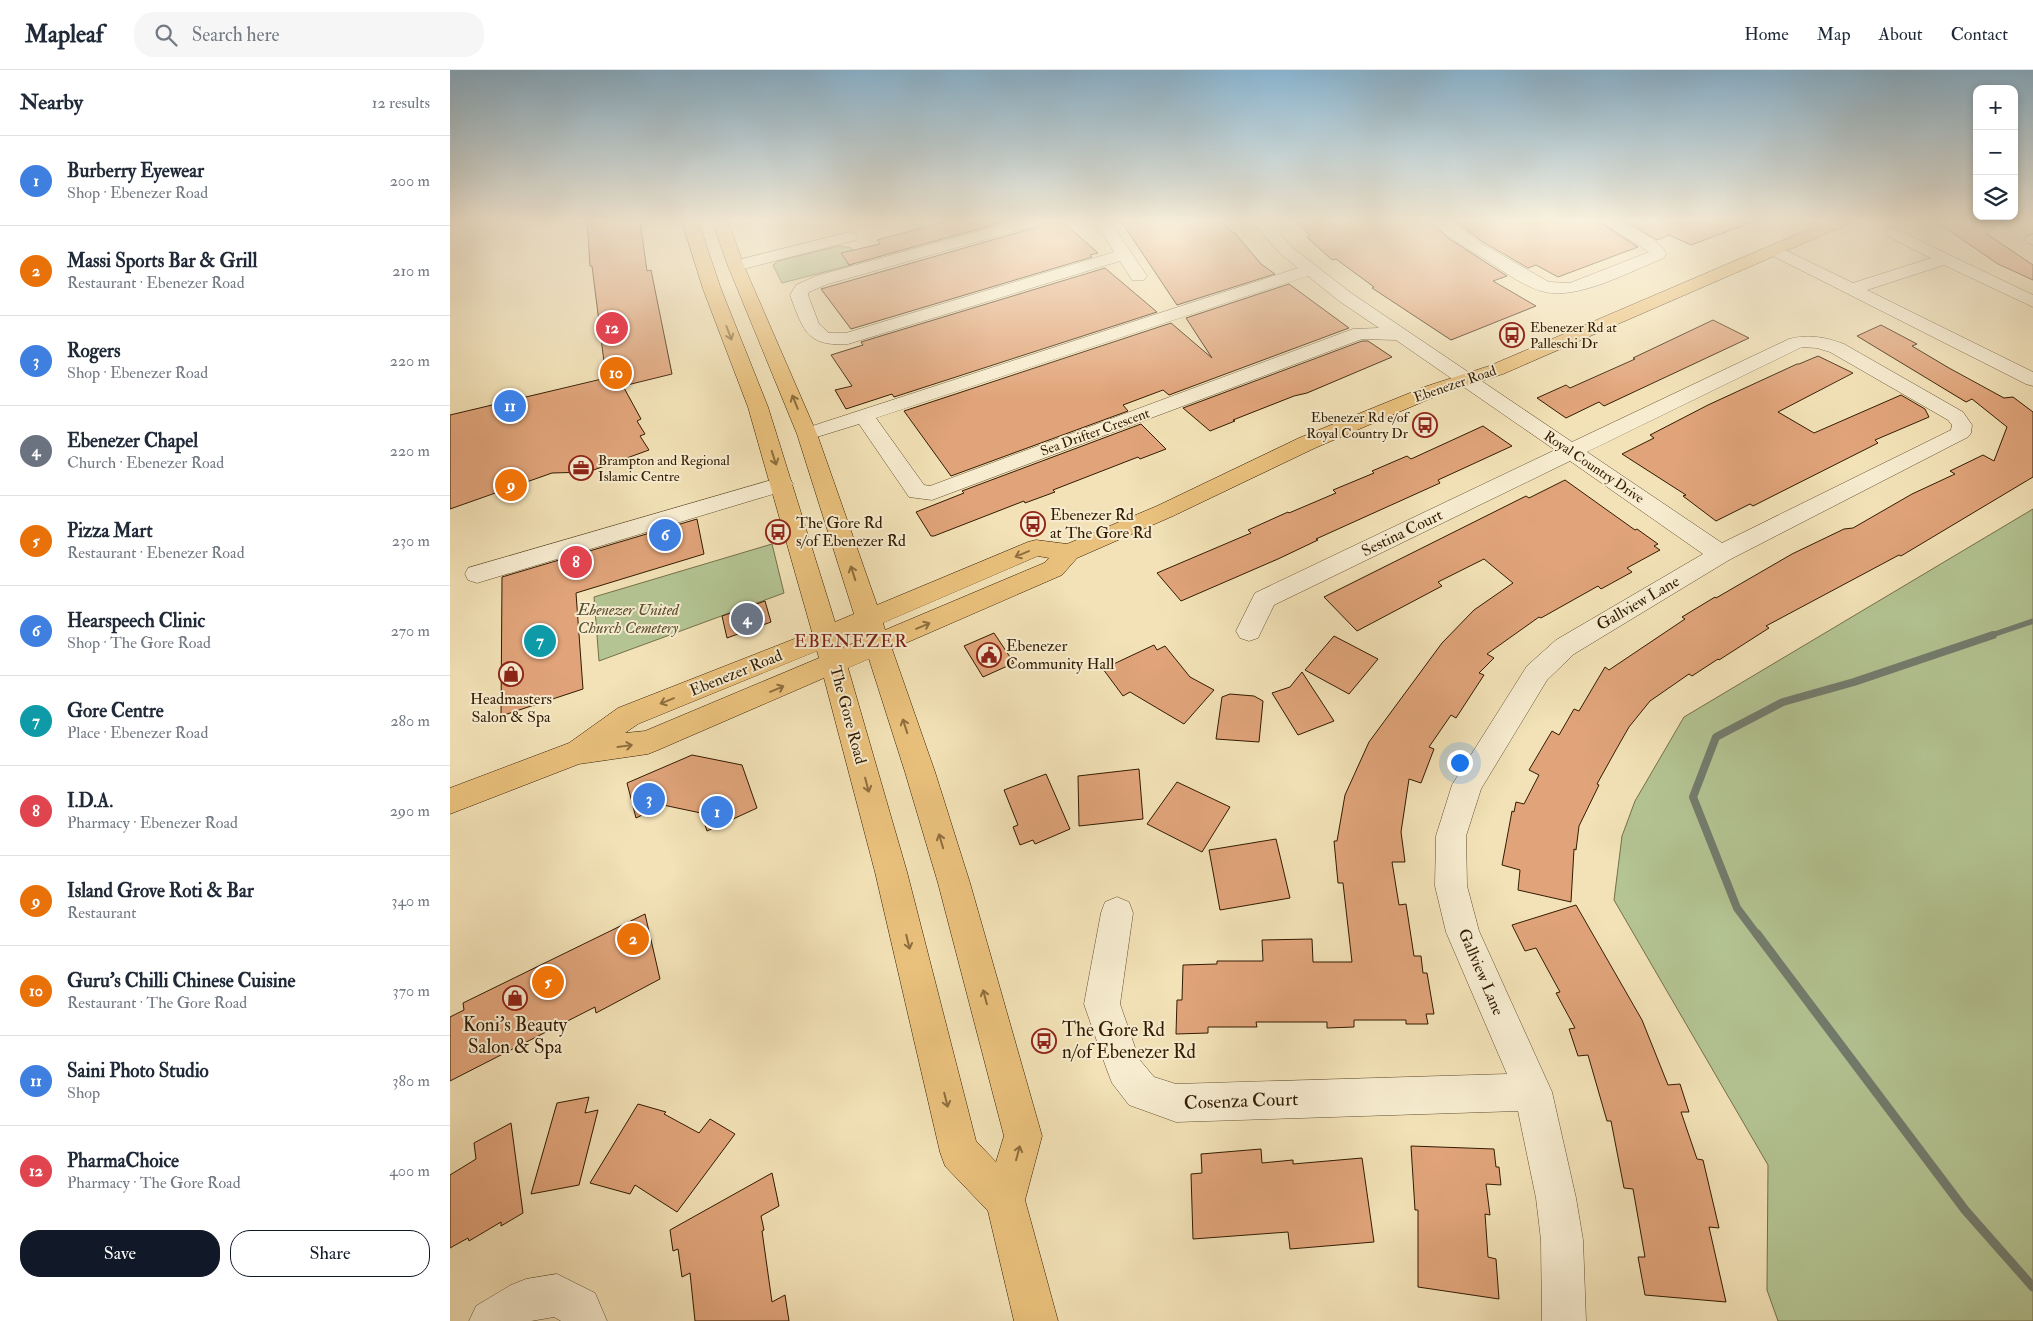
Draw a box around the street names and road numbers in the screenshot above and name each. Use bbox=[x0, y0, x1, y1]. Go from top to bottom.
street label: Ebenezer Road bbox=[1412, 362, 1498, 406]
street label: Sea Drifter Crescent bbox=[1038, 404, 1152, 460]
street label: Royal Country Drive bbox=[1540, 427, 1647, 508]
street label: Sestina Court bbox=[1358, 505, 1446, 561]
street label: Gallview Lane bbox=[1593, 571, 1683, 635]
street label: Ebenezer Road bbox=[687, 645, 785, 701]
street label: The Gore Road bbox=[825, 664, 871, 766]
street label: Gallview Lane bbox=[1454, 926, 1508, 1019]
street label: Cosenza Court bbox=[1183, 1087, 1299, 1115]

